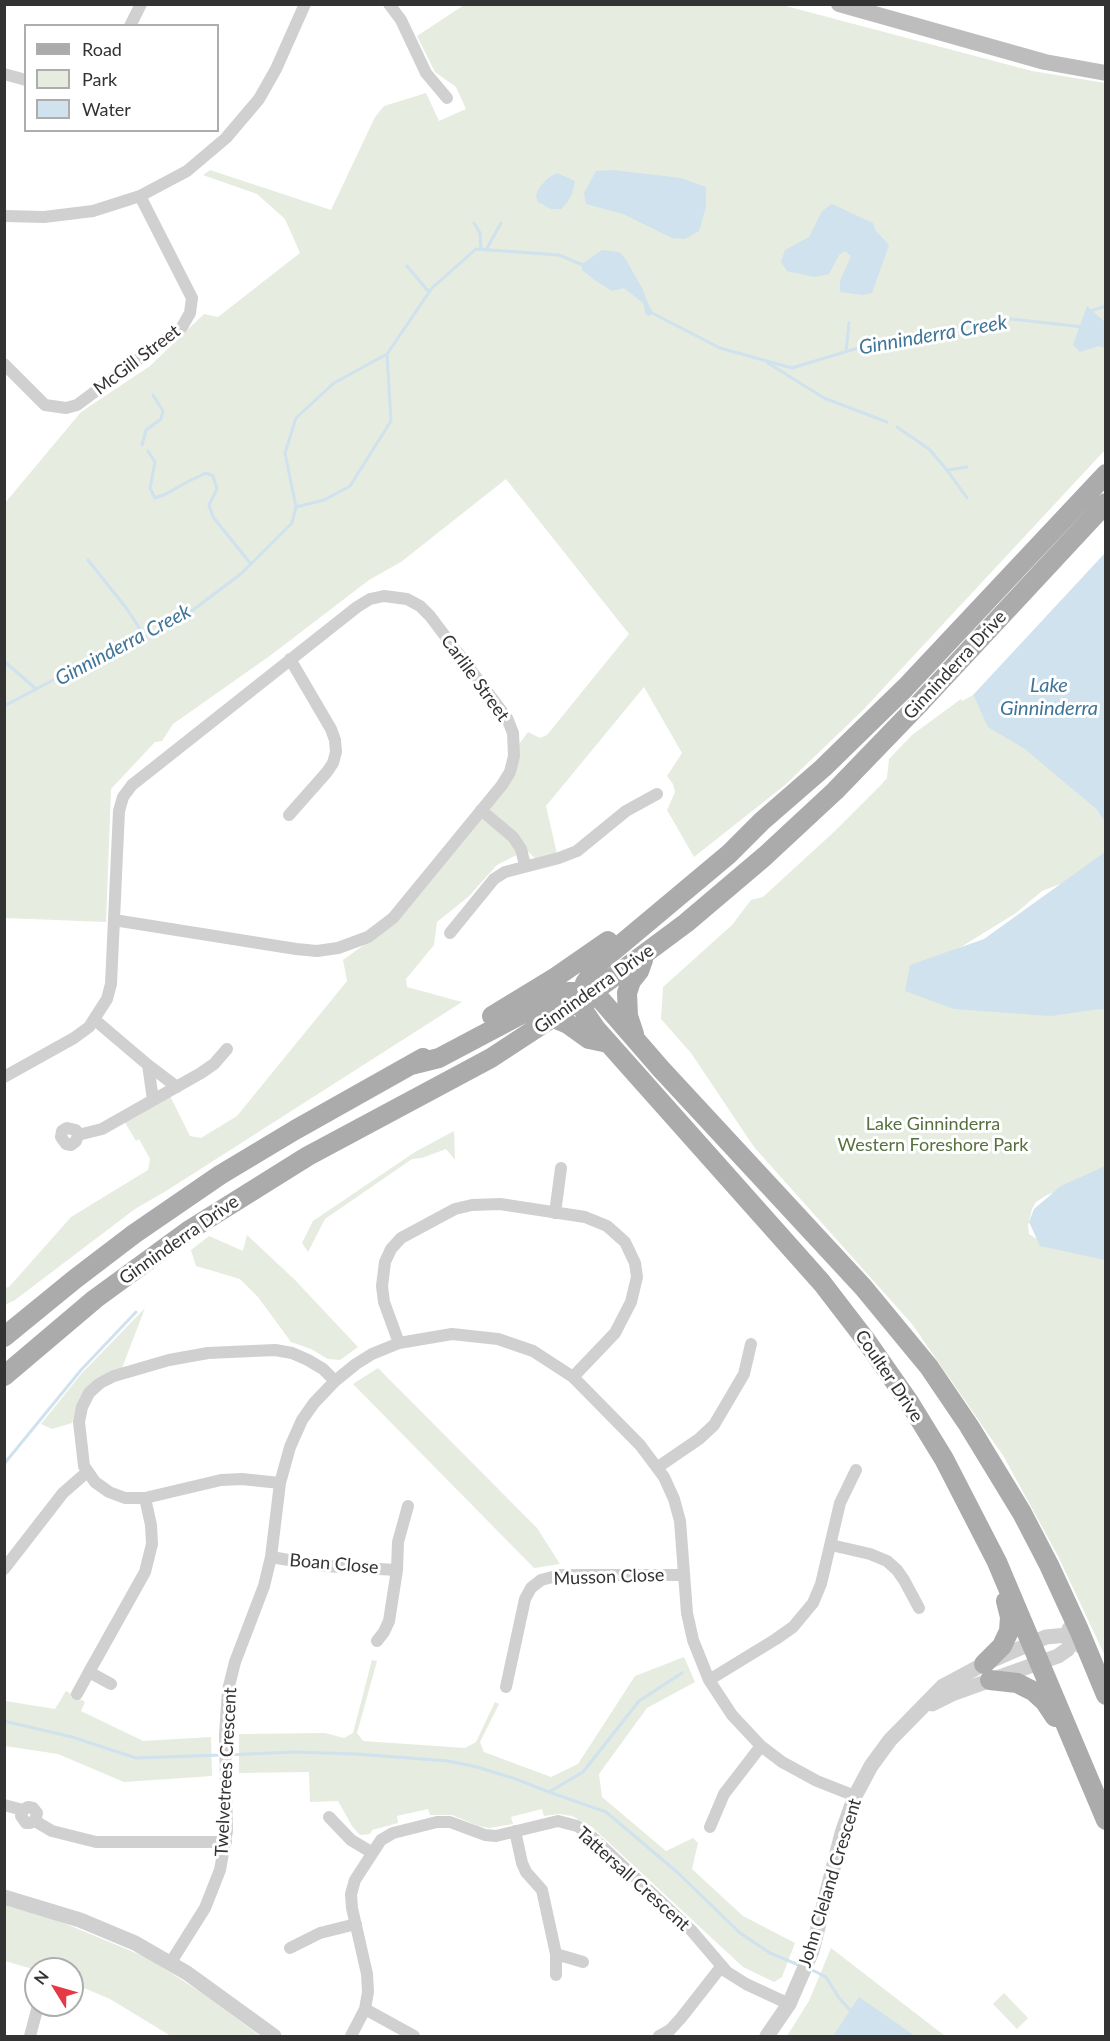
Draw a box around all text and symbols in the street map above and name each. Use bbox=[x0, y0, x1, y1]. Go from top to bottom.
legend bbox=[24, 24, 219, 132]
text: Road bbox=[82, 38, 122, 60]
text: Park bbox=[82, 68, 117, 90]
text: Water bbox=[82, 98, 131, 120]
water label: Ginninderra Creek bbox=[857, 310, 1009, 360]
street label: McGill Street bbox=[89, 320, 185, 400]
water label: Ginninderra Creek bbox=[51, 599, 195, 691]
street label: Ginninderra Drive bbox=[899, 606, 1011, 724]
street label: Carlile Street bbox=[436, 630, 514, 726]
water label: Lake Ginninderra bbox=[1000, 674, 1098, 721]
street label: Ginninderra Drive bbox=[530, 940, 658, 1038]
park label: Lake Ginninderra Western Foreshore Park bbox=[838, 1113, 1028, 1156]
street label: Ginninderra Drive bbox=[115, 1191, 243, 1289]
street label: Coulter Drive bbox=[850, 1326, 928, 1426]
street label: Boan Close bbox=[289, 1549, 379, 1579]
street label: Musson Close bbox=[553, 1564, 665, 1590]
street label: Twelvetrees Crescent bbox=[211, 1687, 241, 1857]
street label: John Cleland Crescent bbox=[794, 1796, 866, 1970]
street label: Tattersall Crescent bbox=[572, 1822, 694, 1936]
north arrow bbox=[24, 1957, 84, 2017]
text: N bbox=[30, 1966, 52, 1988]

